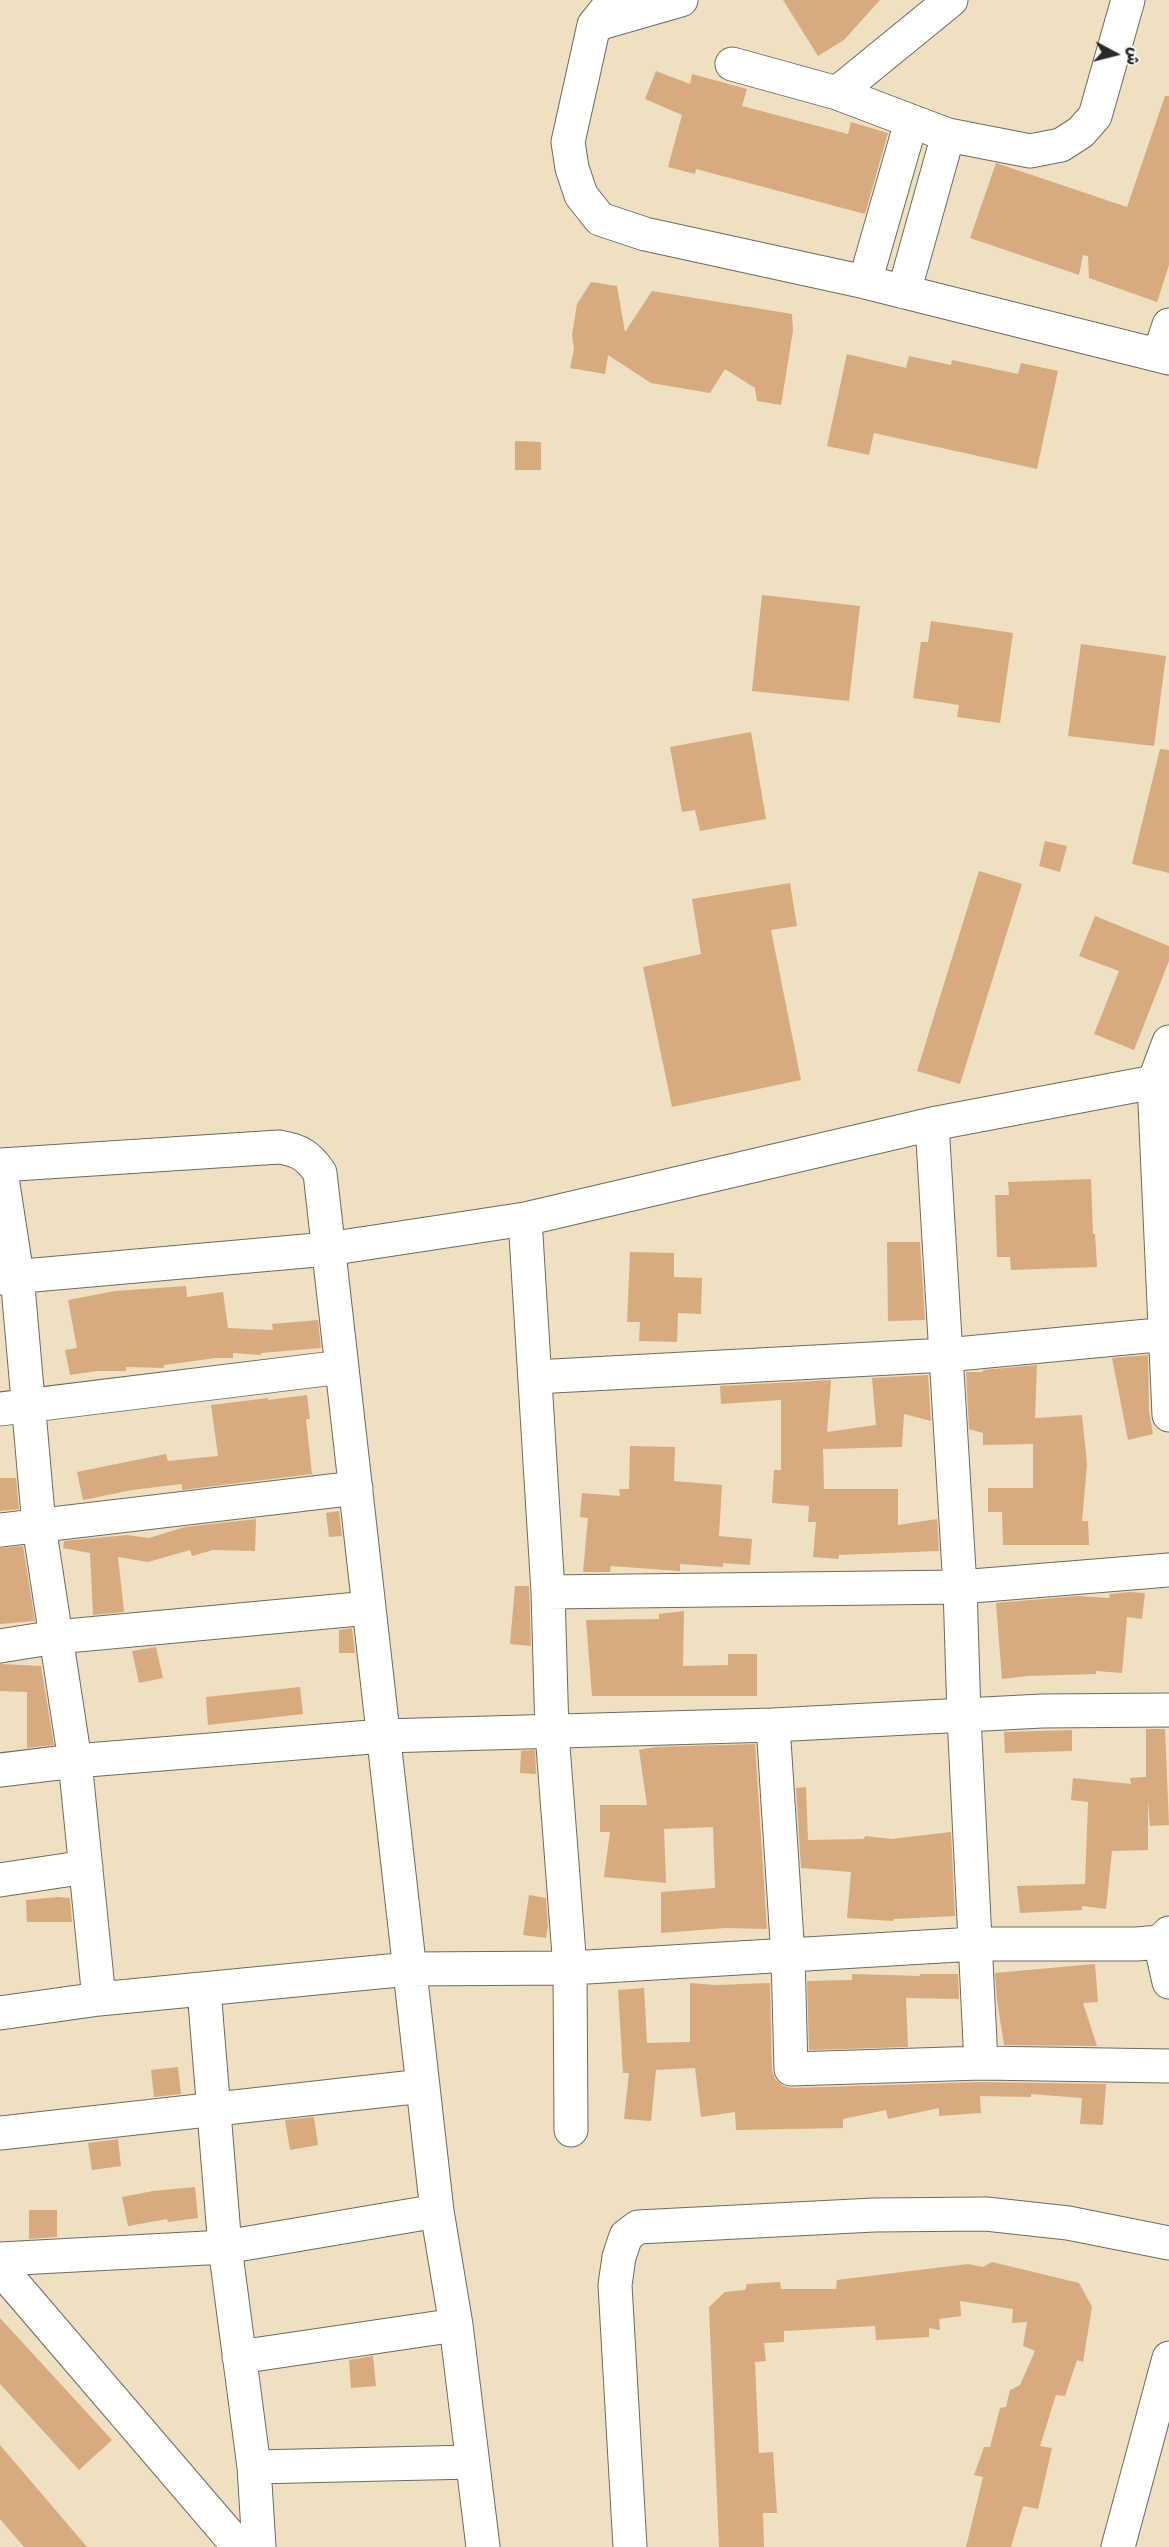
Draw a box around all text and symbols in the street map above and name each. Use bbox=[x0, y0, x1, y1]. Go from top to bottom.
north arrow bbox=[1085, 24, 1145, 84]
text: ش bbox=[1123, 46, 1143, 66]

